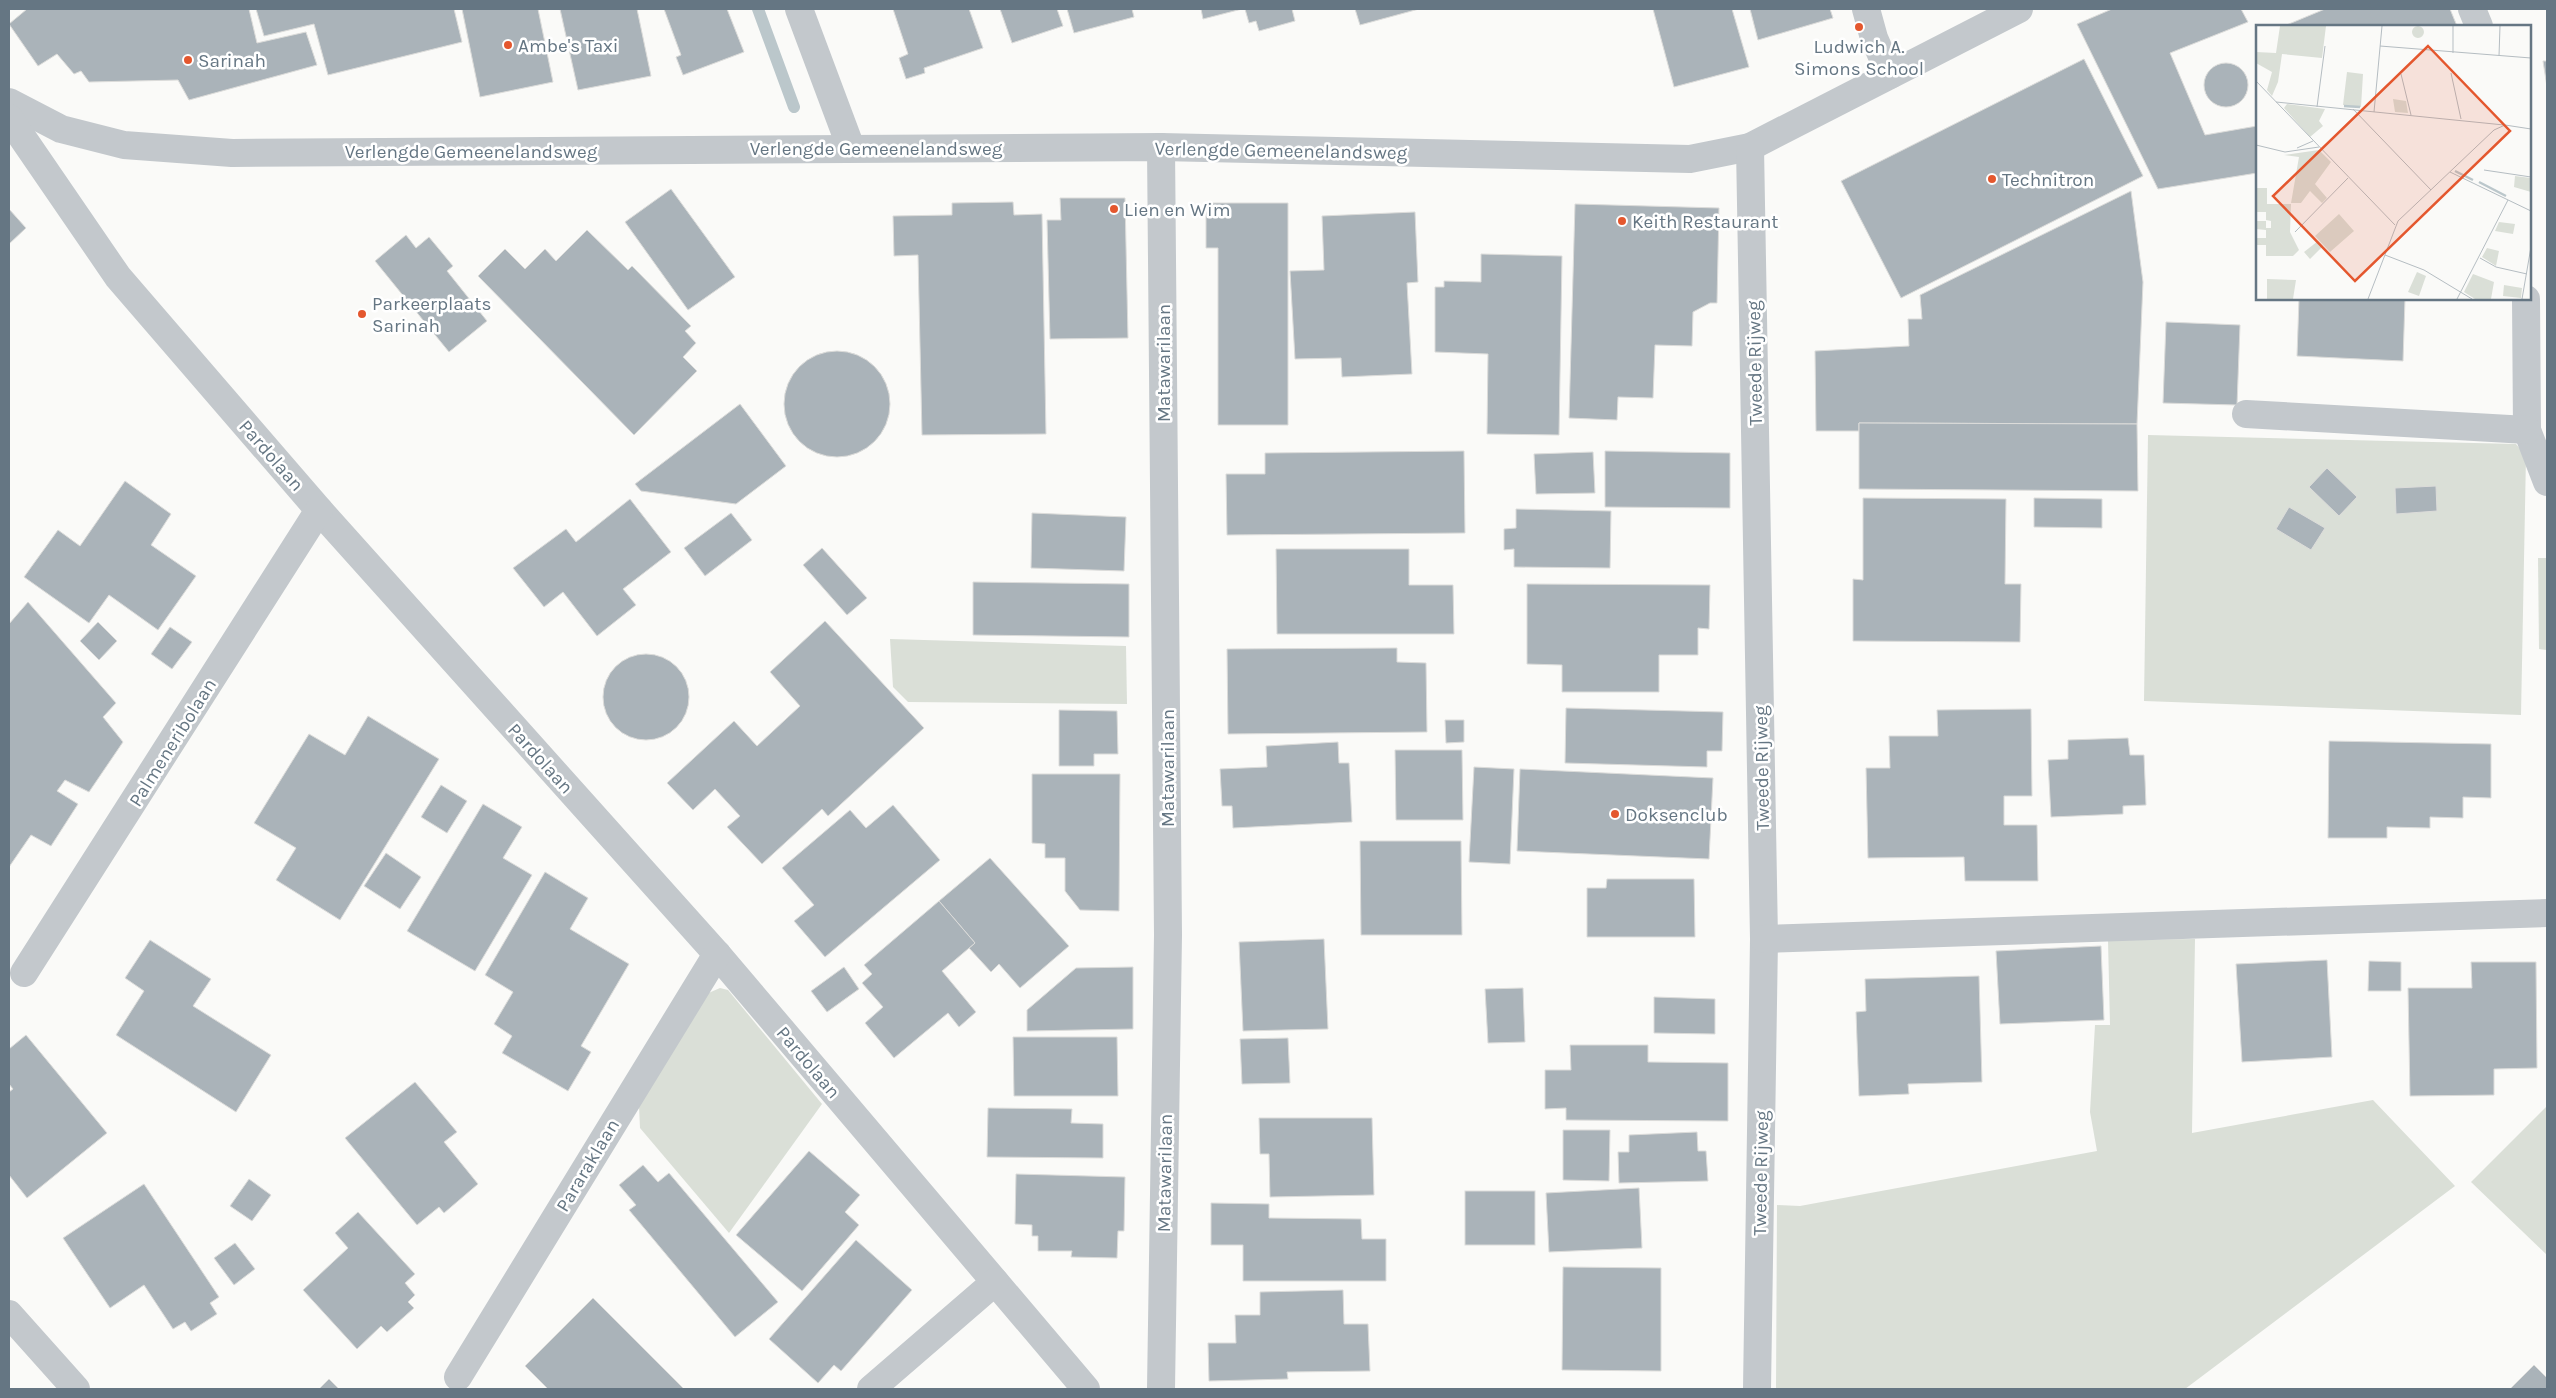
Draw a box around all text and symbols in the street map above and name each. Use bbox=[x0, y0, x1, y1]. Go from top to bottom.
marker: Ludwich A. Simons School bbox=[1853, 21, 1865, 33]
inset map bbox=[2256, 25, 2531, 300]
place label: Ambe's Taxi bbox=[518, 35, 618, 57]
place label: Ludwich A. Simons School bbox=[1794, 36, 1924, 80]
marker: Ambe's Taxi bbox=[502, 39, 514, 51]
place label: Sarinah bbox=[198, 50, 266, 72]
marker: Sarinah bbox=[182, 54, 194, 66]
street label: Verlengde Gemeenelandsweg bbox=[750, 138, 1003, 160]
street label: Verlengde Gemeenelandsweg bbox=[1154, 138, 1408, 164]
street label: Verlengde Gemeenelandsweg bbox=[345, 141, 598, 163]
place label: Technitron bbox=[2002, 169, 2094, 191]
marker: Technitron bbox=[1986, 173, 1998, 185]
place label: Lien en Wim bbox=[1124, 199, 1230, 221]
marker: Lien en Wim bbox=[1108, 203, 1120, 215]
place label: Keith Restaurant bbox=[1632, 211, 1779, 233]
marker: Keith Restaurant bbox=[1616, 215, 1628, 227]
place label: Parkeerplaats Sarinah bbox=[372, 293, 491, 337]
street label: Tweede Rijweg bbox=[1743, 300, 1767, 426]
street label: Matawarilaan bbox=[1153, 304, 1175, 422]
marker: Parkeerplaats Sarinah bbox=[356, 308, 368, 320]
street label: Pardolaan bbox=[234, 416, 308, 496]
street label: Palmeneribolaan bbox=[125, 674, 221, 811]
street label: Tweede Rijweg bbox=[1750, 705, 1774, 831]
street label: Matawarilaan bbox=[1157, 709, 1179, 827]
street label: Pardolaan bbox=[503, 719, 578, 798]
place label: Doksenclub bbox=[1625, 804, 1728, 826]
marker: Doksenclub bbox=[1609, 808, 1621, 820]
street label: Pardolaan bbox=[772, 1022, 845, 1103]
street label: Tweede Rijweg bbox=[1749, 1110, 1773, 1236]
street label: Matawarilaan bbox=[1153, 1114, 1177, 1233]
street label: Pararaklaan bbox=[552, 1115, 624, 1216]

